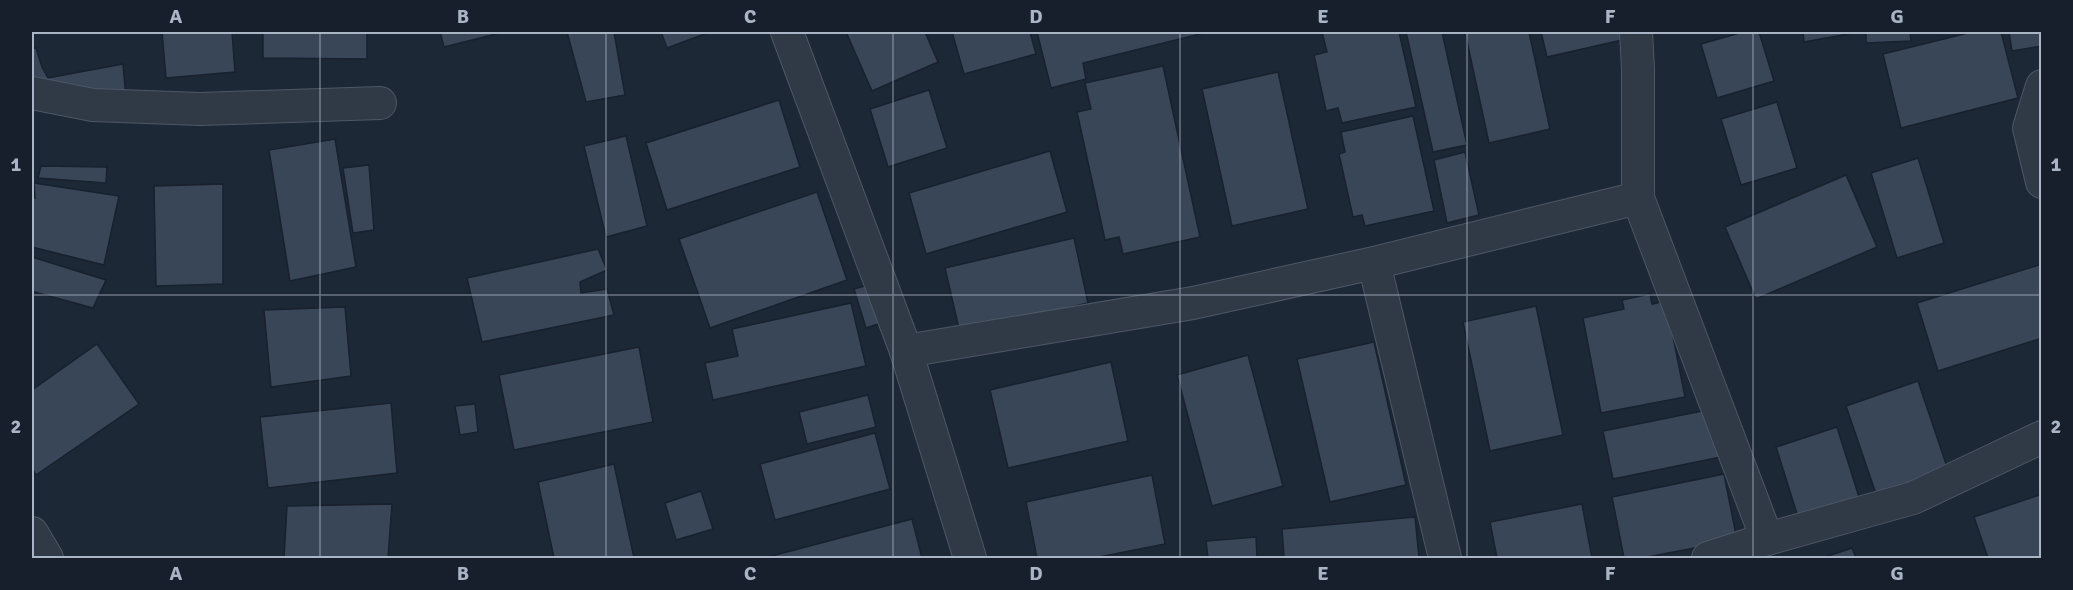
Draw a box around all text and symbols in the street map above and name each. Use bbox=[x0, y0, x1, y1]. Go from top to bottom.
text: A bbox=[170, 4, 183, 29]
text: B bbox=[457, 4, 469, 29]
text: C bbox=[744, 4, 756, 29]
text: D bbox=[1029, 4, 1043, 29]
text: E bbox=[1317, 4, 1329, 29]
text: F bbox=[1605, 4, 1616, 29]
text: G bbox=[1890, 4, 1904, 29]
text: 1 bbox=[11, 152, 22, 177]
text: 1 bbox=[2051, 152, 2062, 177]
text: 2 bbox=[11, 414, 21, 439]
text: 2 bbox=[2051, 414, 2061, 439]
text: A bbox=[170, 561, 183, 586]
text: B bbox=[457, 561, 469, 586]
text: C bbox=[744, 561, 756, 586]
text: D bbox=[1029, 561, 1043, 586]
text: E bbox=[1317, 561, 1329, 586]
text: F bbox=[1605, 561, 1616, 586]
text: G bbox=[1890, 561, 1904, 586]

